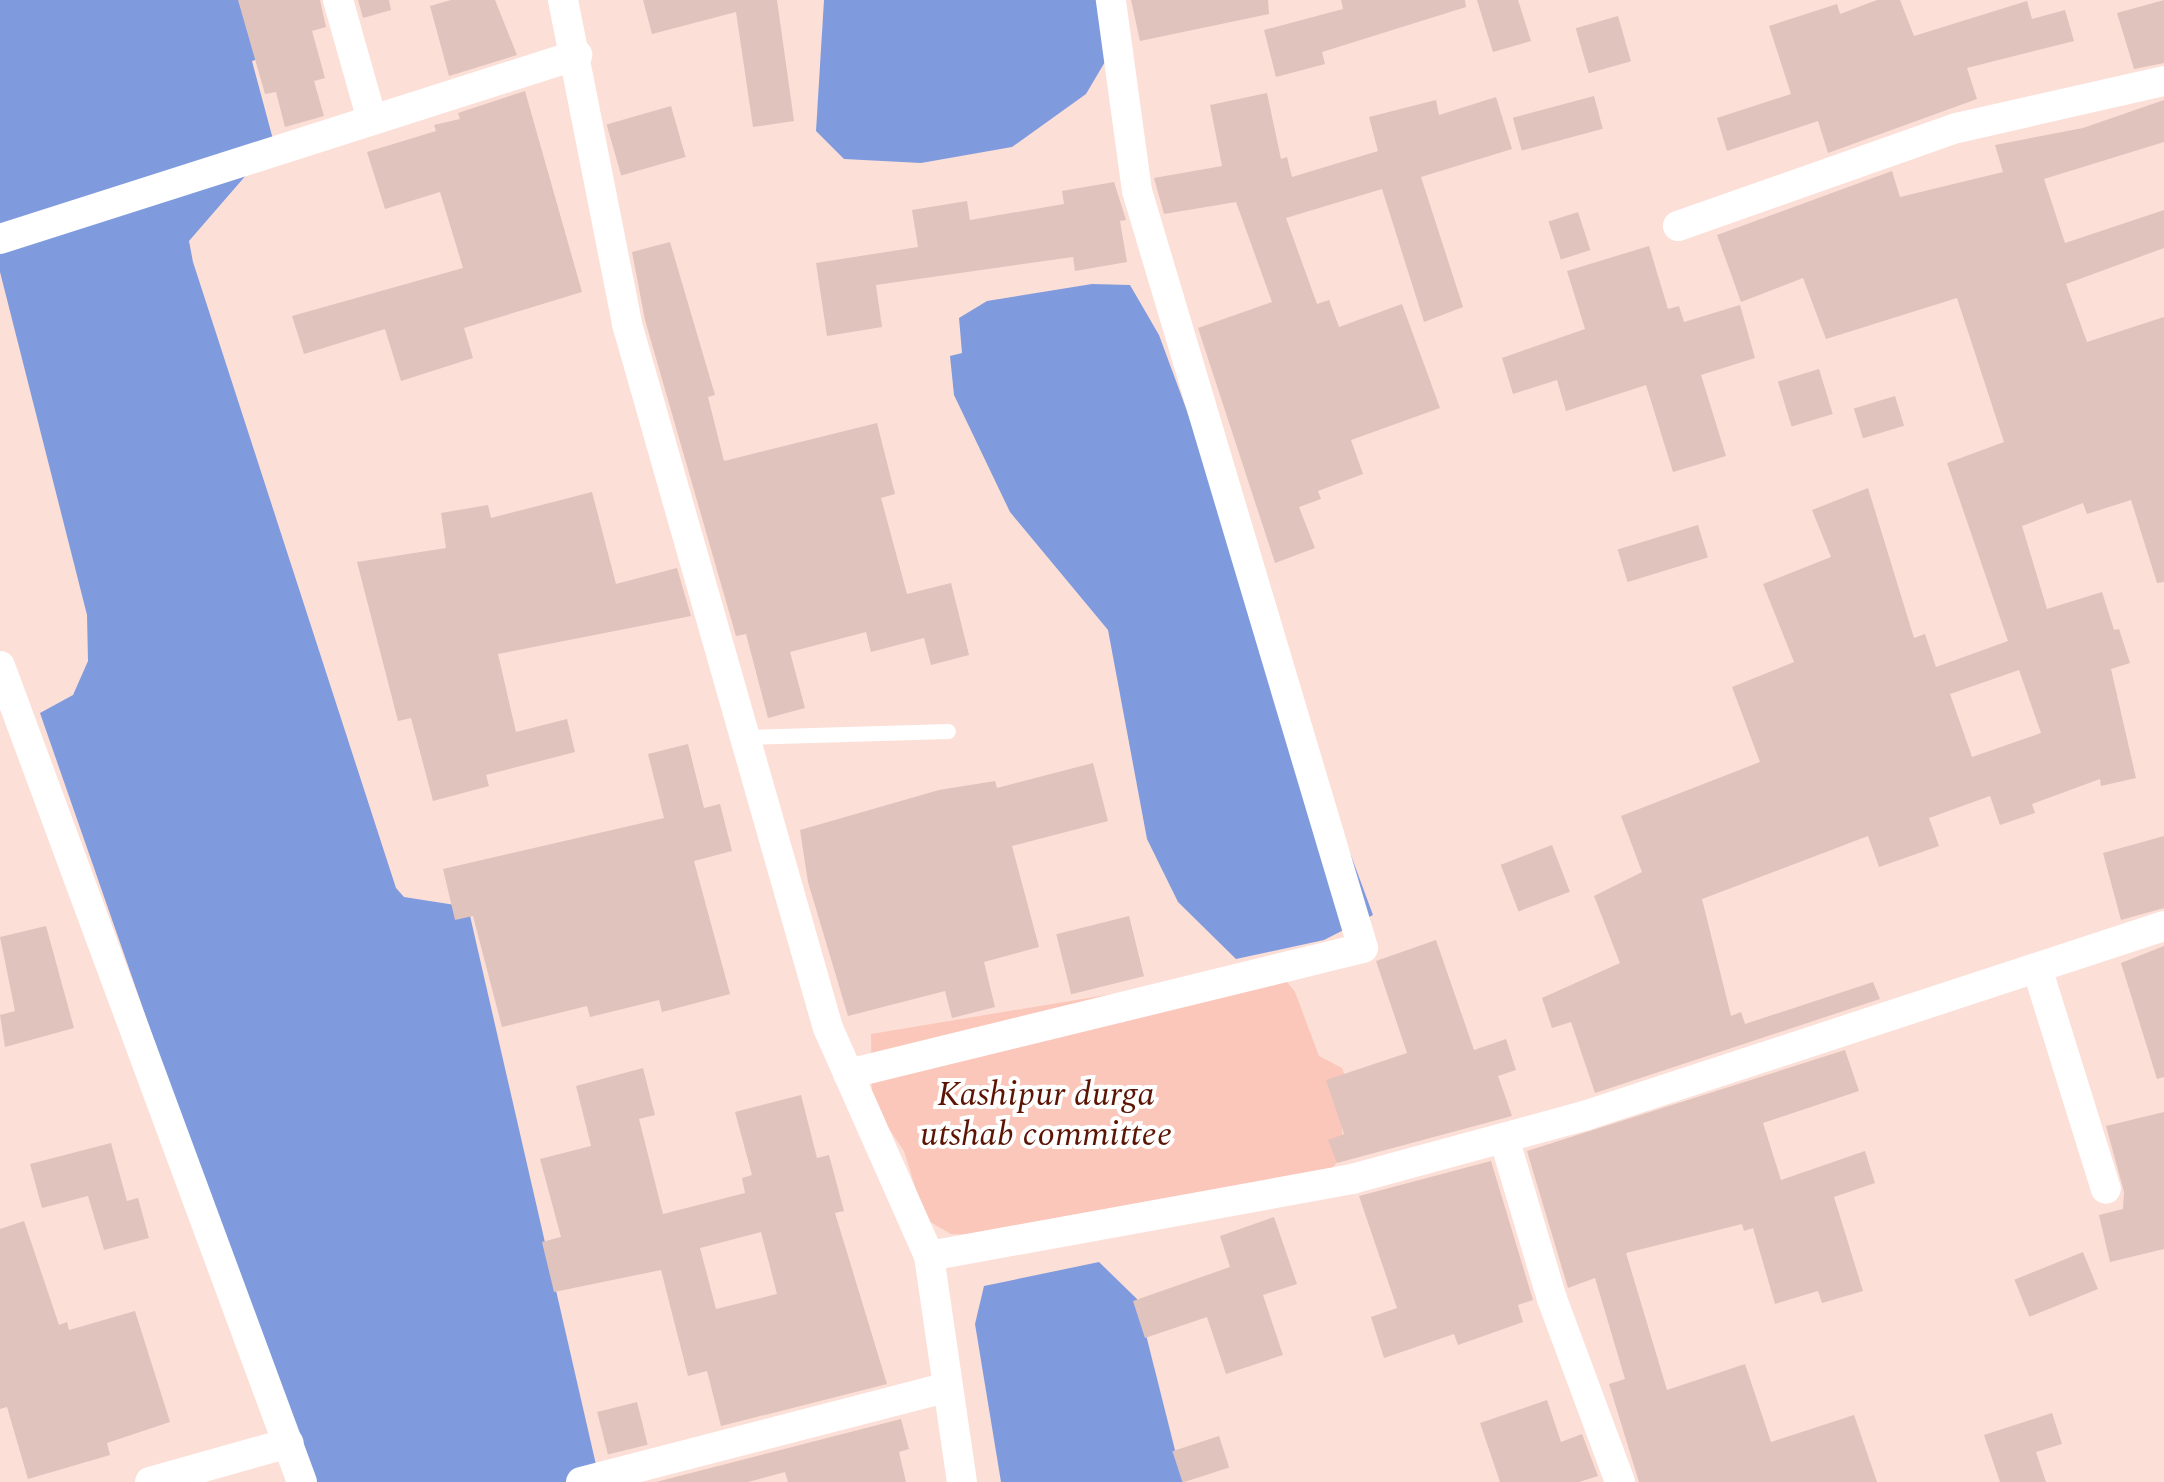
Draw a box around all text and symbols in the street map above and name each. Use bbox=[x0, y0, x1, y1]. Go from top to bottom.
park label: Kashipur durga utshab committee bbox=[920, 1074, 1172, 1156]

